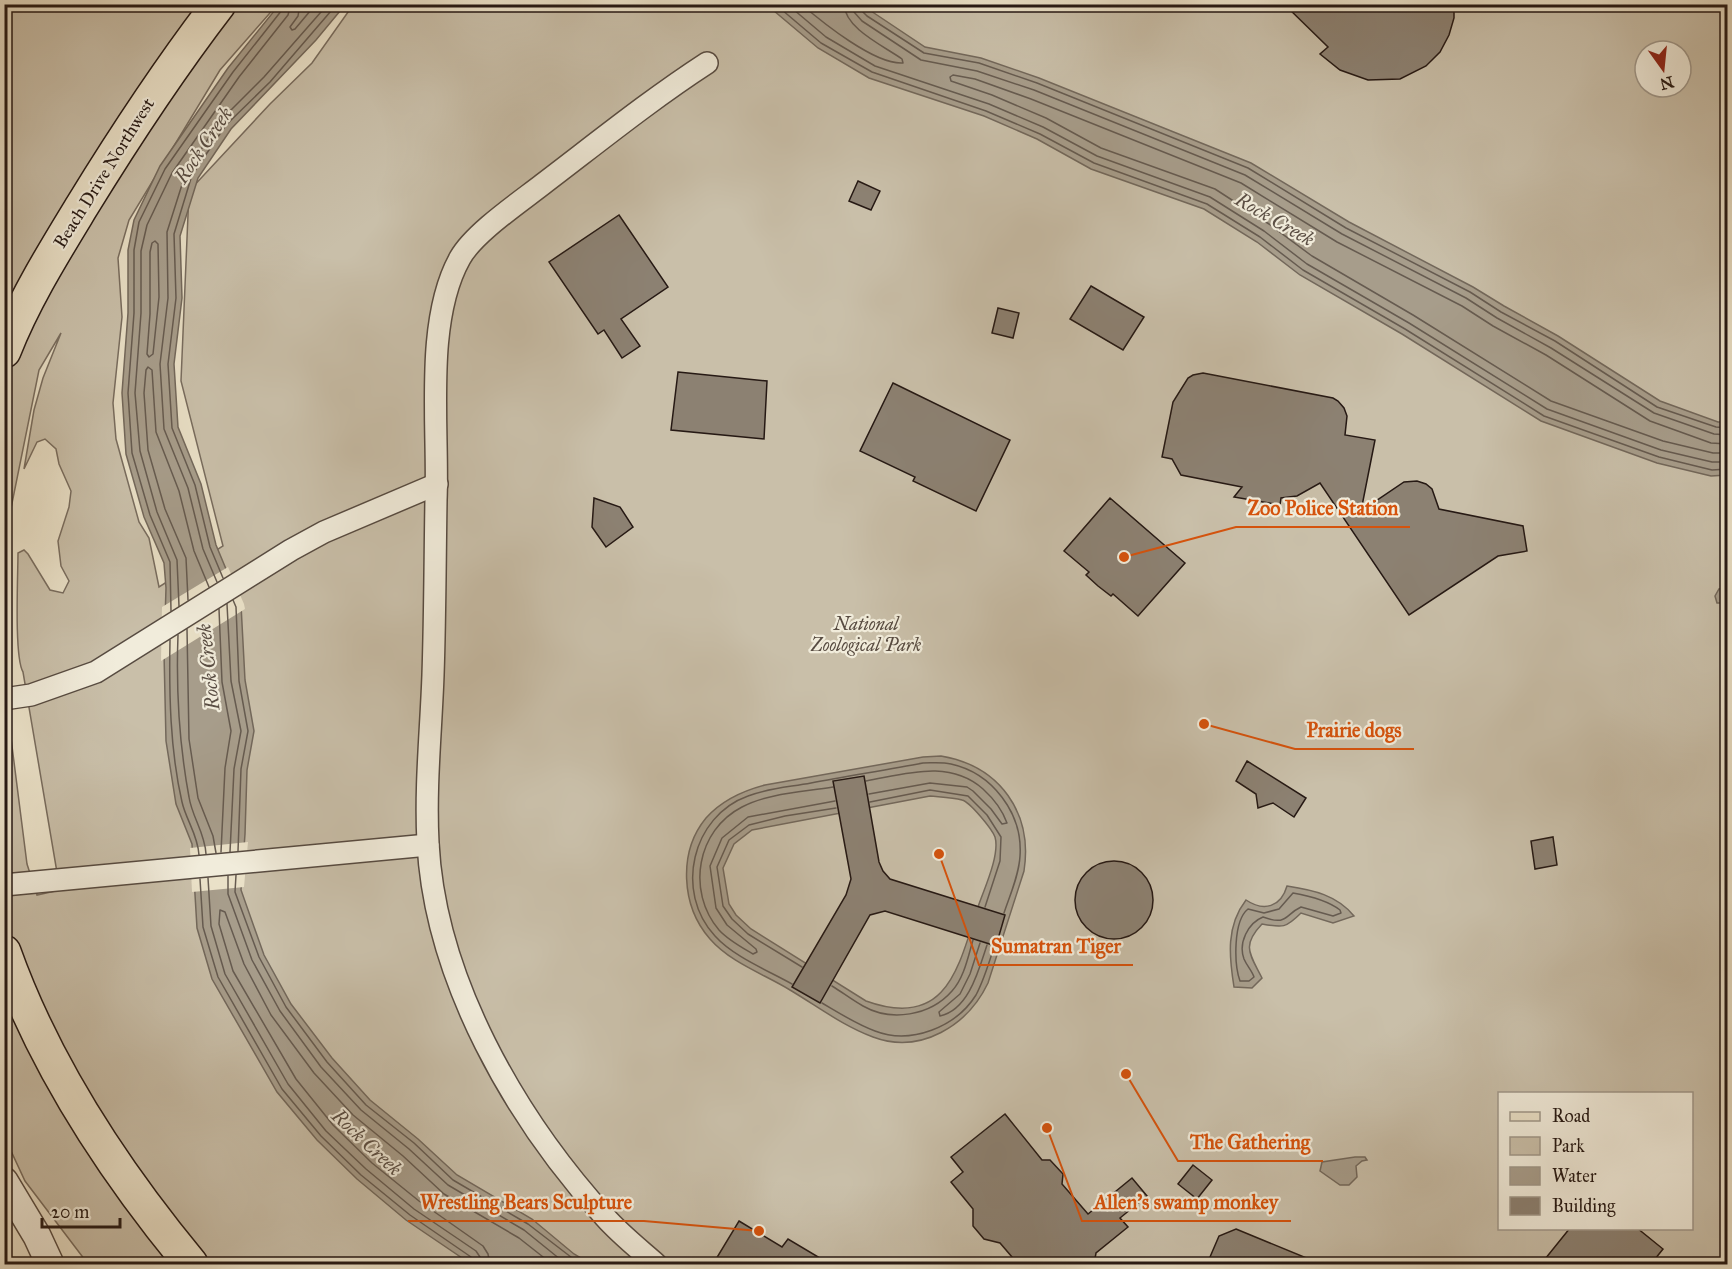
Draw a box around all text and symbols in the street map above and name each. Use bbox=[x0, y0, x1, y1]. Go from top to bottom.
north arrow bbox=[1633, 39, 1693, 99]
text: N bbox=[1657, 72, 1676, 94]
street label: Beach Drive Northwest bbox=[49, 93, 160, 252]
water label: Rock Creek bbox=[168, 102, 237, 189]
water label: Rock Creek bbox=[1230, 186, 1319, 251]
callout: Zoo Police Station bbox=[1236, 489, 1410, 527]
text: Zoo Police Station bbox=[1248, 496, 1399, 520]
park label: National Zoological Park bbox=[810, 613, 921, 656]
water label: Rock Creek bbox=[192, 622, 225, 712]
callout: Prairie dogs bbox=[1295, 711, 1414, 749]
text: Prairie dogs bbox=[1306, 718, 1402, 743]
callout: Sumatran Tiger bbox=[979, 927, 1133, 965]
text: Sumatran Tiger bbox=[991, 934, 1121, 959]
legend bbox=[1498, 1092, 1693, 1230]
water label: Rock Creek bbox=[326, 1103, 407, 1180]
text: Road bbox=[1552, 1105, 1590, 1127]
callout: The Gathering bbox=[1178, 1123, 1323, 1161]
text: The Gathering bbox=[1189, 1130, 1311, 1155]
text: Park bbox=[1552, 1135, 1585, 1157]
text: Water bbox=[1552, 1165, 1597, 1187]
callout: Wrestling Bears Sculpture bbox=[408, 1183, 644, 1221]
callout: Allen's swamp monkey bbox=[1082, 1183, 1291, 1221]
text: Wrestling Bears Sculpture bbox=[420, 1190, 633, 1215]
text: Allen's swamp monkey bbox=[1092, 1190, 1280, 1215]
scale bar bbox=[42, 1191, 120, 1229]
text: Building bbox=[1552, 1195, 1616, 1218]
text: 20 m bbox=[51, 1201, 89, 1223]

